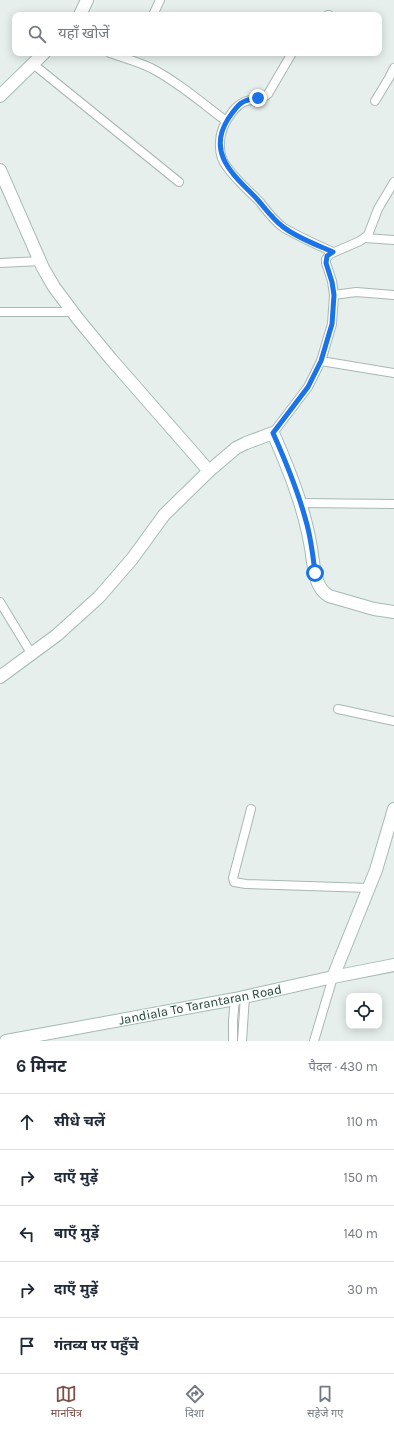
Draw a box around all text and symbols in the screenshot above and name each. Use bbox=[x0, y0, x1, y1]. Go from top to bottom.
search box bbox=[12, 12, 382, 56]
icon: search bbox=[26, 23, 48, 45]
text: यहाँ खोजें bbox=[58, 24, 109, 42]
route end bbox=[249, 89, 267, 107]
route start bbox=[306, 564, 324, 582]
street label: Jandiala To Tarantaran Road bbox=[117, 981, 283, 1028]
map controls bbox=[346, 993, 382, 1029]
button: locate bbox=[346, 993, 382, 1029]
text: 6 मिनट bbox=[16, 1056, 66, 1076]
text: पैदल · 430 m bbox=[309, 1059, 378, 1074]
icon: ahead bbox=[16, 1111, 38, 1133]
text: सीधे चलें bbox=[54, 1112, 105, 1130]
text: 110 m bbox=[346, 1114, 378, 1129]
icon: right bbox=[16, 1167, 38, 1189]
text: दाएँ मुड़ें bbox=[54, 1168, 98, 1186]
text: 150 m bbox=[343, 1170, 378, 1185]
icon: left bbox=[16, 1223, 38, 1245]
text: बाएँ मुड़ें bbox=[54, 1224, 99, 1242]
text: 140 m bbox=[343, 1226, 378, 1241]
icon: right bbox=[16, 1279, 38, 1301]
text: दाएँ मुड़ें bbox=[54, 1280, 98, 1298]
text: 30 m bbox=[347, 1282, 378, 1297]
icon: arrive bbox=[16, 1335, 38, 1357]
text: गंतव्य पर पहुँचे bbox=[54, 1336, 139, 1354]
tab: मानचित्र bbox=[51, 1383, 82, 1421]
tab: दिशा bbox=[184, 1383, 206, 1421]
tab: सहेजे गए bbox=[307, 1383, 343, 1421]

